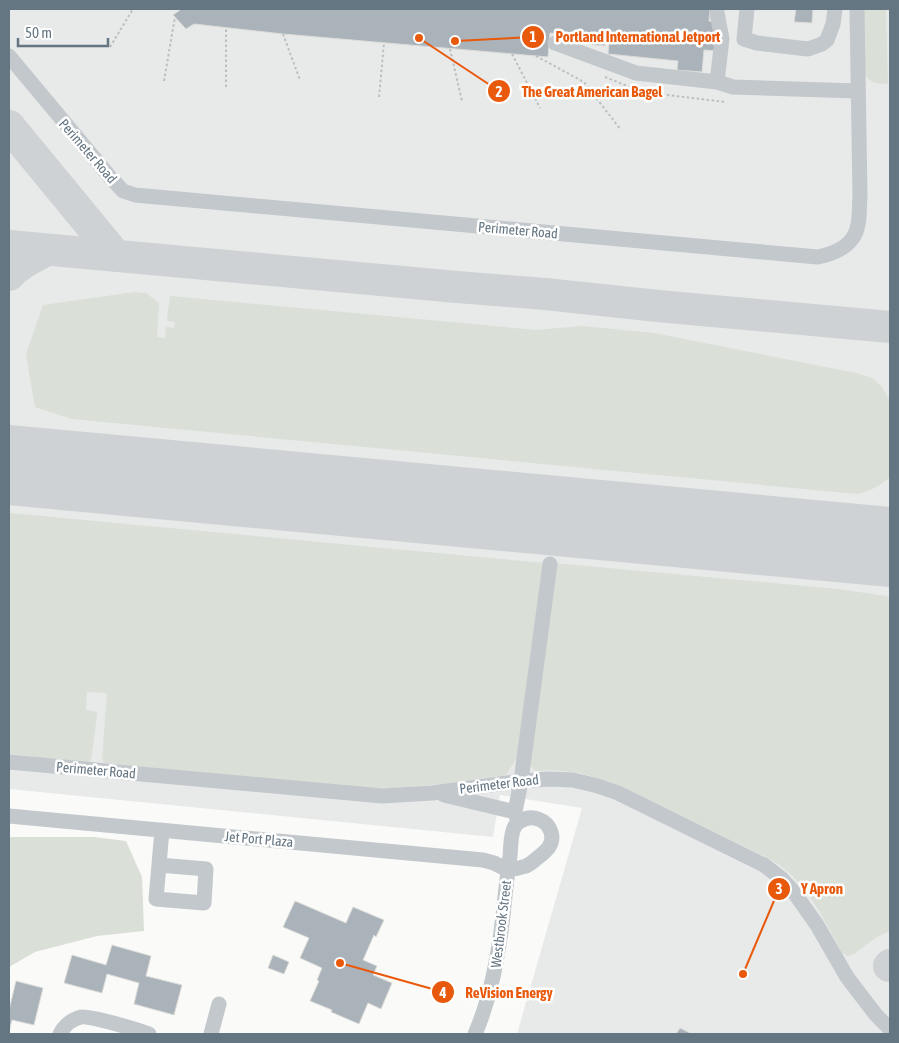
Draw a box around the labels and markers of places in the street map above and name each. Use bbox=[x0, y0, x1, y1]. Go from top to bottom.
callout: Portland International Jetport bbox=[521, 22, 731, 52]
callout: The Great American Bagel bbox=[487, 76, 672, 106]
callout: Y Apron bbox=[766, 874, 853, 904]
callout: ReVision Energy bbox=[431, 977, 563, 1007]

